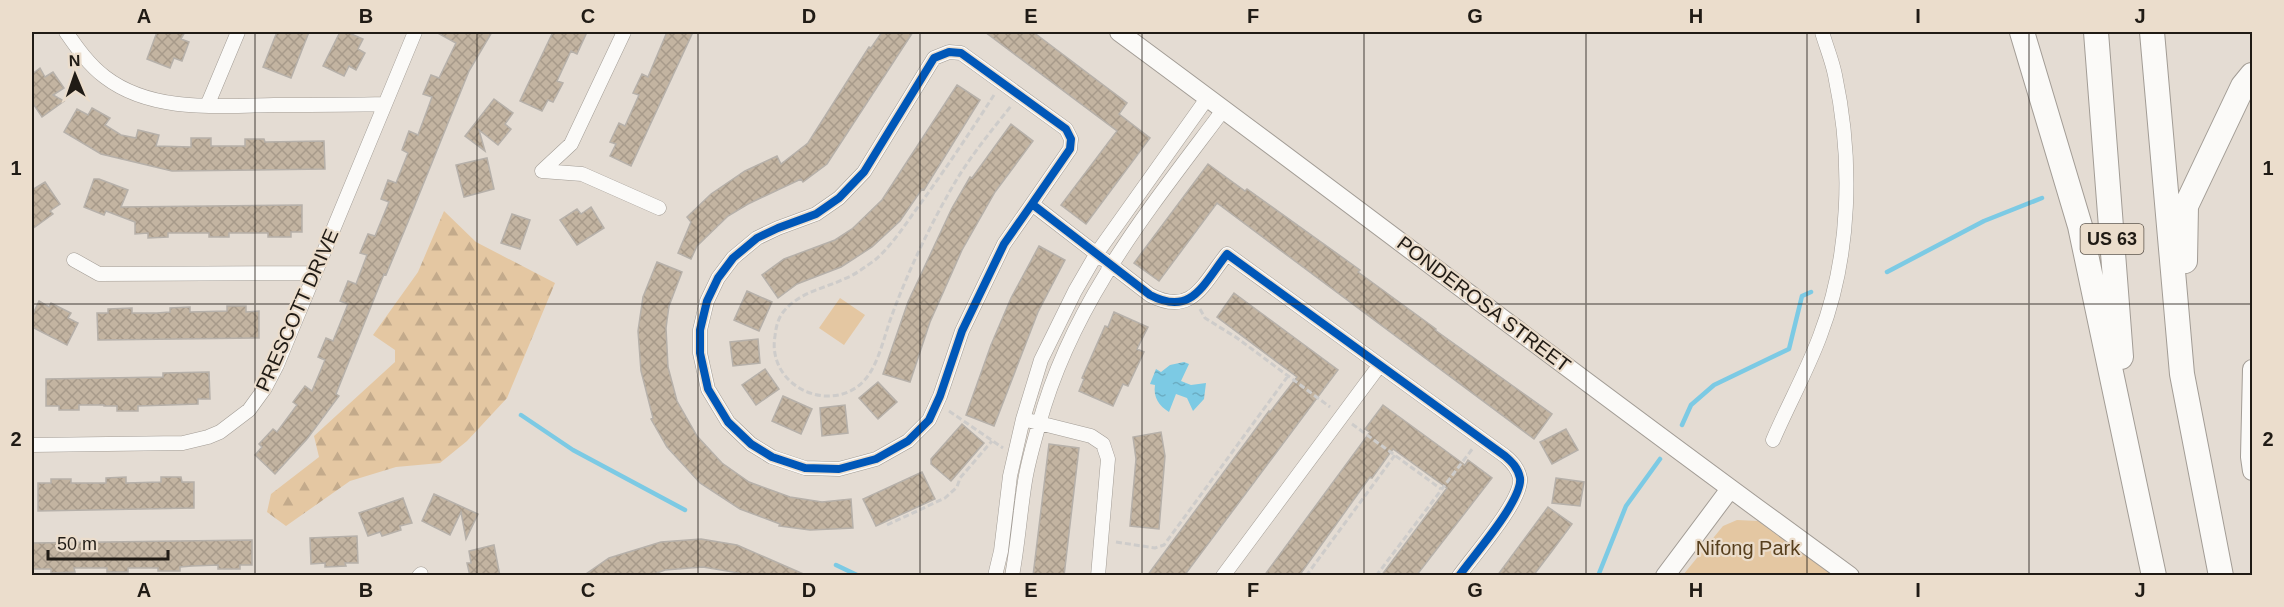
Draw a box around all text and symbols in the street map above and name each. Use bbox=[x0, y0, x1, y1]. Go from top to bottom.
text: A bbox=[137, 5, 151, 27]
text: B bbox=[359, 5, 373, 27]
text: C bbox=[581, 5, 595, 27]
text: D bbox=[802, 5, 816, 27]
text: E bbox=[1024, 5, 1038, 27]
text: F bbox=[1247, 5, 1259, 27]
text: G bbox=[1467, 5, 1483, 27]
text: H bbox=[1689, 5, 1703, 27]
text: I bbox=[1915, 5, 1921, 27]
text: J bbox=[2134, 5, 2146, 27]
north arrow bbox=[45, 45, 105, 105]
text: N bbox=[68, 52, 81, 69]
text: 1 bbox=[10, 157, 22, 179]
text: 1 bbox=[2262, 157, 2274, 179]
road number: US 63 bbox=[2080, 224, 2144, 254]
street label: PRESCOTT DRIVE bbox=[251, 225, 343, 395]
street label: PONDEROSA STREET bbox=[1393, 232, 1575, 376]
text: 2 bbox=[10, 428, 22, 450]
text: 2 bbox=[2262, 428, 2274, 450]
scale bar bbox=[48, 523, 168, 561]
text: 50 m bbox=[57, 534, 97, 554]
park label: Nifong Park bbox=[1696, 537, 1801, 559]
text: A bbox=[137, 579, 151, 601]
text: B bbox=[359, 579, 373, 601]
text: C bbox=[581, 579, 595, 601]
text: D bbox=[802, 579, 816, 601]
text: E bbox=[1024, 579, 1038, 601]
text: F bbox=[1247, 579, 1259, 601]
text: G bbox=[1467, 579, 1483, 601]
text: H bbox=[1689, 579, 1703, 601]
text: I bbox=[1915, 579, 1921, 601]
text: J bbox=[2134, 579, 2146, 601]

